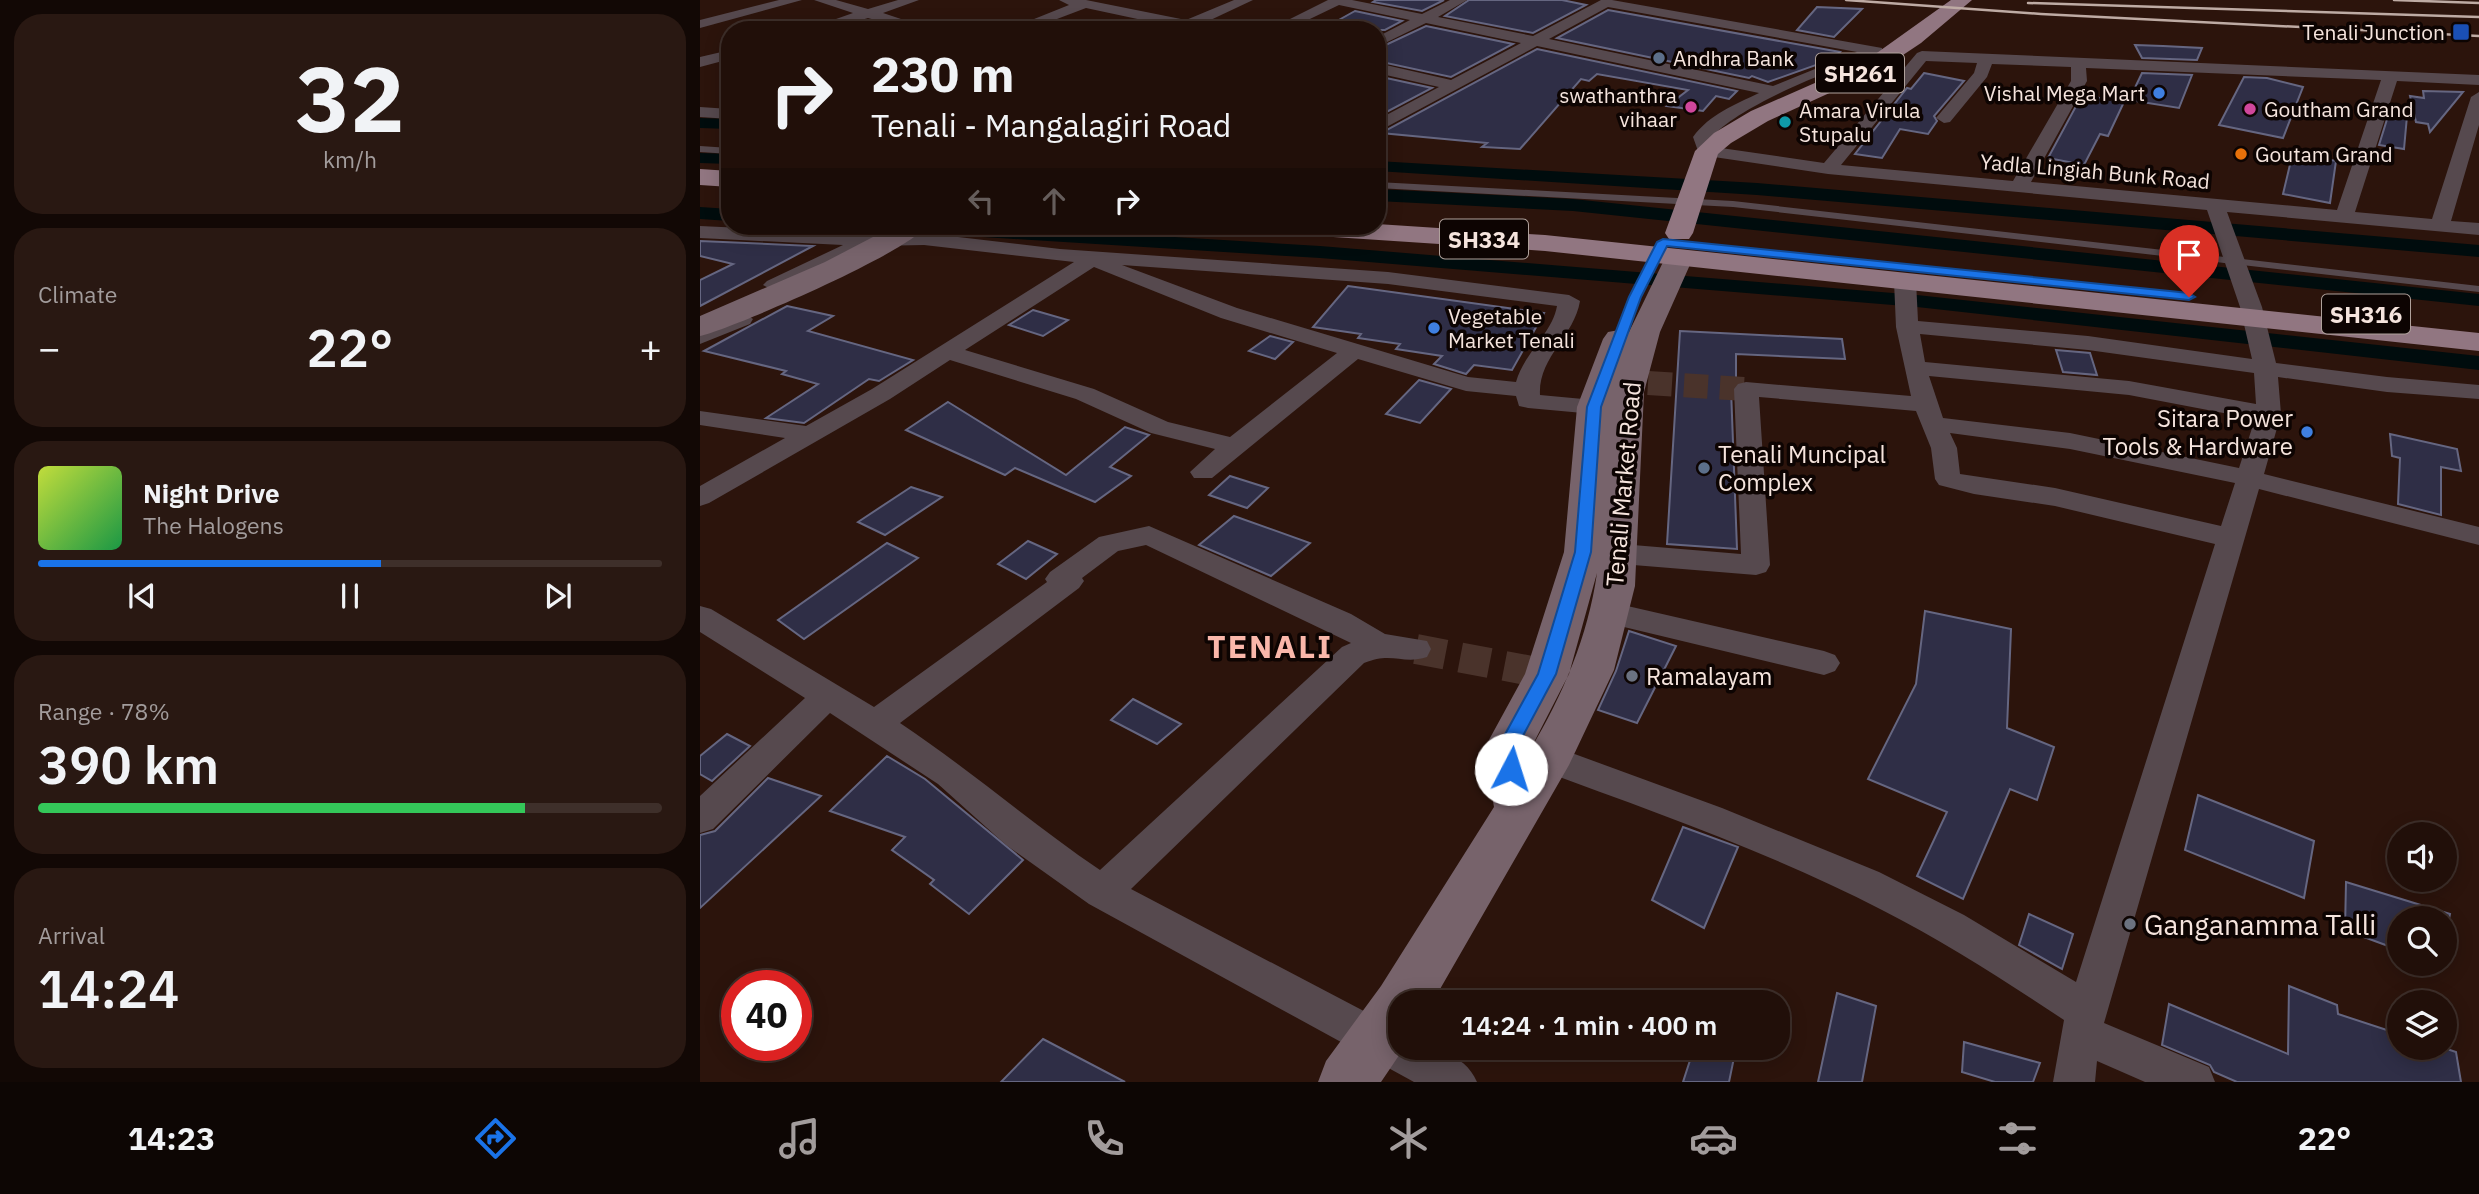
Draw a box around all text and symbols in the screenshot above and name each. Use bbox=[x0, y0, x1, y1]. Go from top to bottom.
place label: Tenali Junction bbox=[2302, 18, 2445, 46]
marker: Tenali Junction bbox=[2451, 22, 2471, 42]
text: 32 bbox=[295, 39, 405, 157]
text: 230 m bbox=[871, 42, 1015, 105]
place label: Andhra Bank bbox=[1673, 44, 1794, 72]
icon: right bbox=[756, 49, 847, 140]
marker: Andhra Bank bbox=[1651, 50, 1667, 66]
road number: SH261 bbox=[1816, 54, 1904, 92]
place label: Vishal Mega Mart bbox=[1984, 79, 2145, 107]
place label: swathanthra vihaar bbox=[1559, 81, 1677, 133]
marker: Vishal Mega Mart bbox=[2151, 85, 2167, 101]
place label: Goutham Grand bbox=[2264, 95, 2414, 123]
place label: Amara Virula Stupalu bbox=[1799, 96, 1920, 148]
marker: swathanthra vihaar bbox=[1683, 99, 1699, 115]
marker: Goutham Grand bbox=[2242, 101, 2258, 117]
text: Tenali - Mangalagiri Road bbox=[871, 104, 1231, 146]
marker: Amara Virula Stupalu bbox=[1777, 114, 1793, 130]
place label: Goutam Grand bbox=[2255, 140, 2393, 168]
text: km/h bbox=[323, 144, 377, 174]
marker: Goutam Grand bbox=[2233, 146, 2249, 162]
street label: Yadla Lingiah Bunk Road bbox=[1979, 147, 2211, 195]
icon: left bbox=[962, 182, 1000, 220]
icon: ahead bbox=[1035, 182, 1073, 220]
icon: right bbox=[1108, 182, 1146, 220]
road number: SH334 bbox=[1440, 220, 1528, 258]
pin bbox=[2159, 225, 2219, 297]
icon: arrive bbox=[2170, 236, 2208, 274]
text: Climate bbox=[38, 279, 117, 309]
road number: SH316 bbox=[2322, 294, 2410, 334]
place label: Vegetable Market Tenali bbox=[1448, 302, 1575, 354]
text: 22° bbox=[307, 314, 393, 381]
marker: Vegetable Market Tenali bbox=[1426, 320, 1442, 336]
text: − bbox=[38, 323, 61, 372]
text: + bbox=[639, 323, 662, 372]
street label: Tenali Market Road bbox=[1598, 380, 1648, 588]
place label: Sitara Power Tools & Hardware bbox=[2102, 402, 2293, 462]
marker: Sitara Power Tools & Hardware bbox=[2299, 424, 2315, 440]
place label: Tenali Muncipal Complex bbox=[1718, 438, 1886, 498]
marker: Tenali Muncipal Complex bbox=[1696, 460, 1712, 476]
text: Night Drive bbox=[143, 476, 280, 510]
text: The Halogens bbox=[143, 510, 284, 540]
icon: previous bbox=[123, 577, 161, 615]
icon: pause bbox=[331, 577, 369, 615]
icon: next bbox=[539, 577, 577, 615]
district label: TENALI bbox=[1207, 625, 1333, 667]
place label: Ramalayam bbox=[1646, 660, 1772, 692]
marker: Ramalayam bbox=[1624, 668, 1640, 684]
text: Range · 78% bbox=[38, 696, 170, 726]
text: 390 km bbox=[38, 731, 219, 798]
position arrow bbox=[1474, 732, 1548, 806]
map controls bbox=[2387, 822, 2457, 1060]
button: sound bbox=[2387, 822, 2457, 892]
place label: Ganganamma Talli bbox=[2144, 906, 2376, 943]
button: search bbox=[2387, 906, 2457, 976]
marker: Ganganamma Talli bbox=[2122, 916, 2138, 932]
text: Arrival bbox=[38, 920, 105, 950]
text: 14:24 bbox=[38, 955, 179, 1022]
speed limit sign: 40 bbox=[721, 970, 812, 1061]
button: layers bbox=[2387, 990, 2457, 1060]
text: 14:24 · 1 min · 400 m bbox=[1461, 1008, 1717, 1042]
icon: directions bbox=[471, 1114, 520, 1163]
icon: music bbox=[775, 1114, 824, 1163]
icon: phone bbox=[1080, 1114, 1129, 1163]
icon: climate bbox=[1384, 1114, 1433, 1163]
icon: car bbox=[1689, 1114, 1738, 1163]
icon: filters bbox=[1993, 1114, 2042, 1163]
text: 14:23 bbox=[128, 1117, 215, 1159]
text: 22° bbox=[2298, 1117, 2351, 1159]

